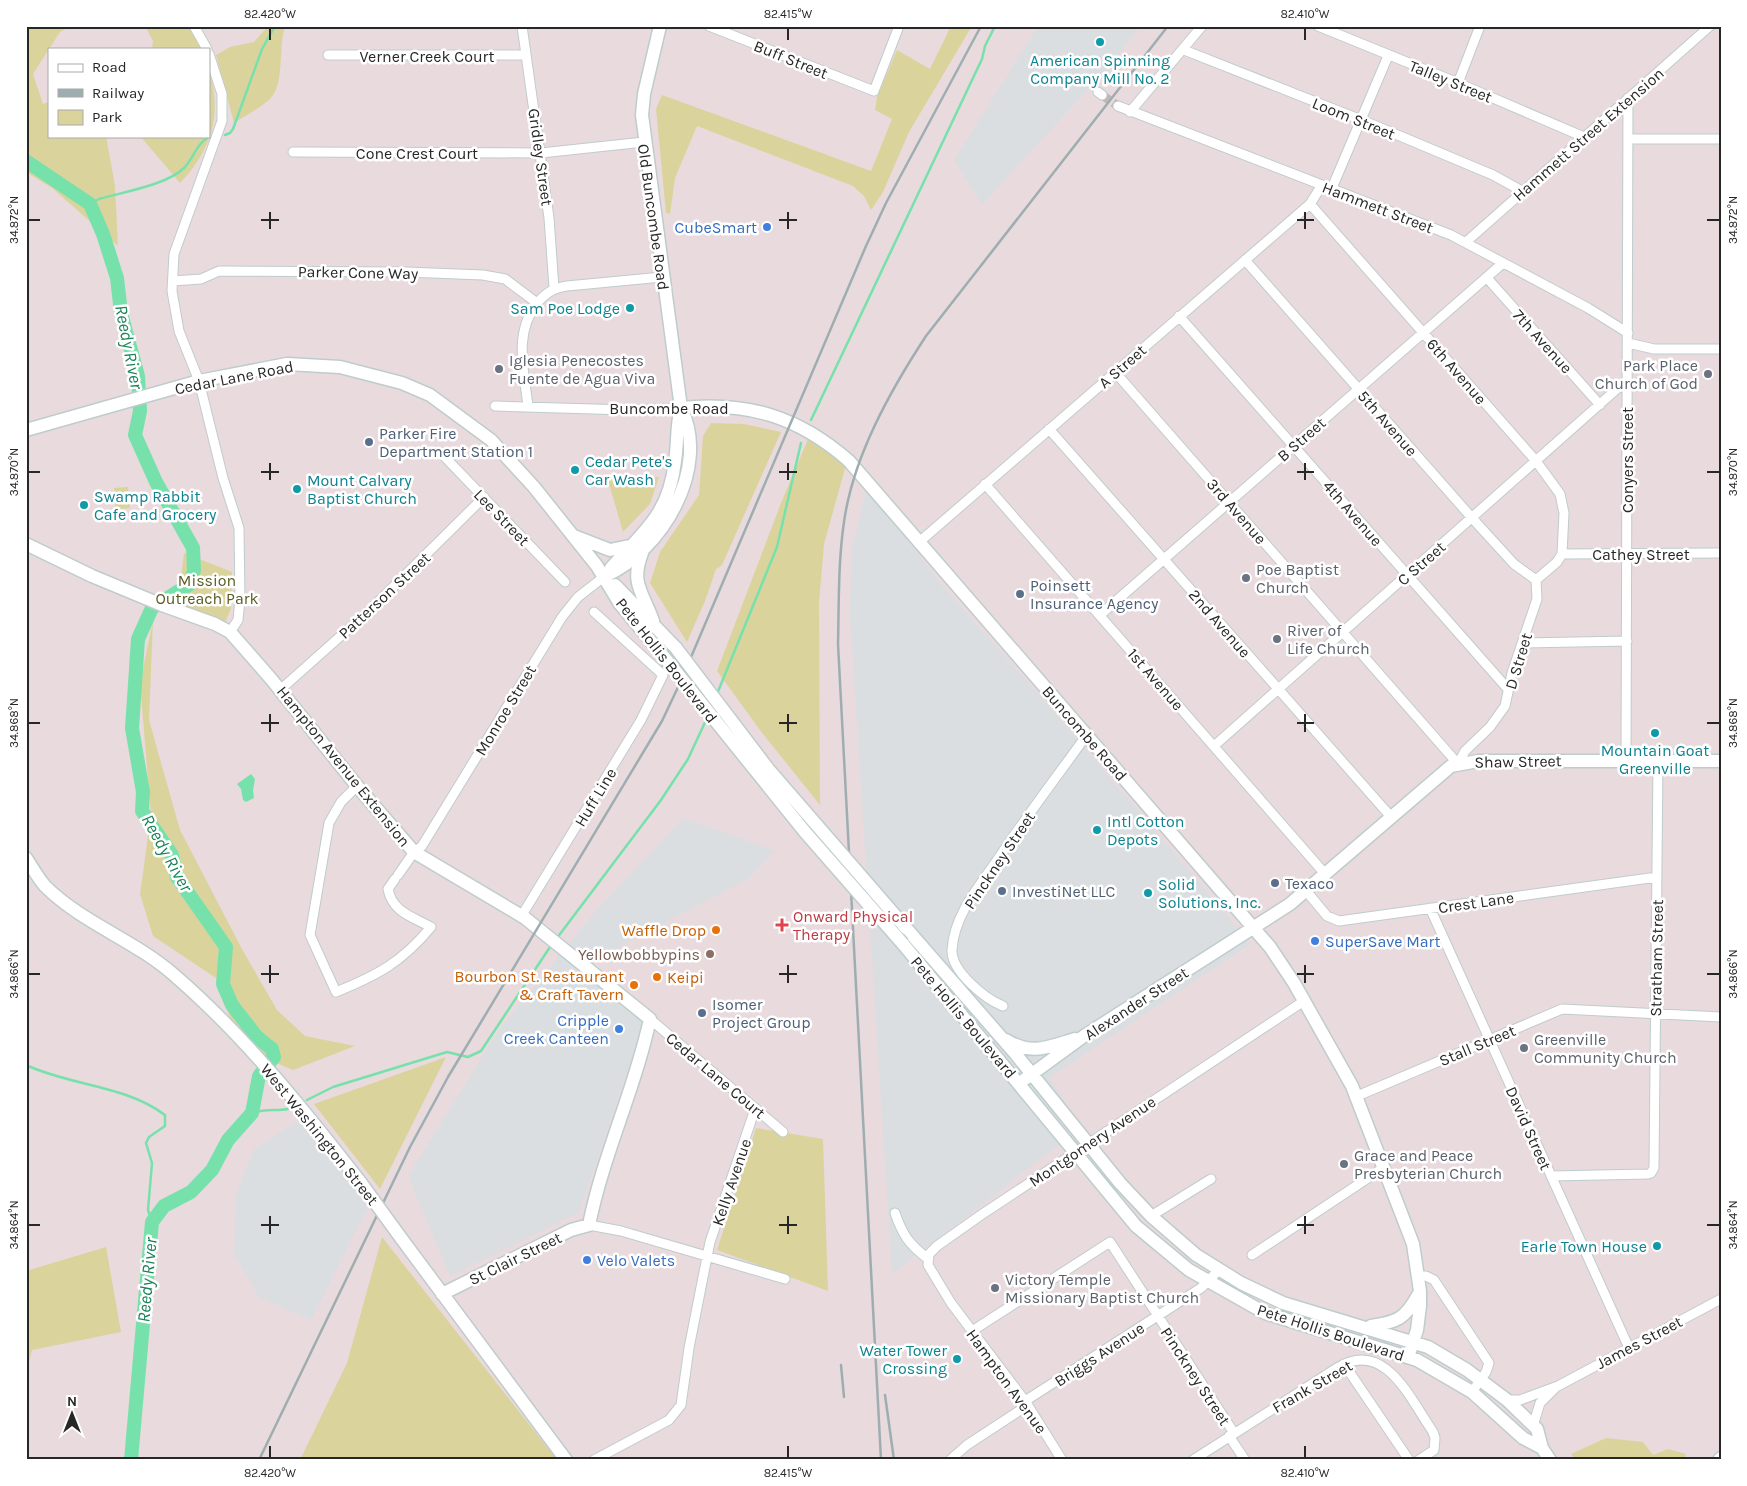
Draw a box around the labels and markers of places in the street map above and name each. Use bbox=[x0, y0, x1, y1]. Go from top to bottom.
marker: American Spinning Company Mill No. 2 bbox=[1094, 36, 1106, 48]
place label: American Spinning Company Mill No. 2 bbox=[1030, 51, 1170, 88]
place label: CubeSmart bbox=[675, 218, 757, 237]
marker: CubeSmart bbox=[761, 221, 773, 233]
place label: Sam Poe Lodge bbox=[510, 299, 620, 318]
marker: Sam Poe Lodge bbox=[624, 302, 636, 314]
place label: Iglesia Penecostes Fuente de Agua Viva bbox=[509, 351, 655, 388]
place label: Park Place Church of God bbox=[1595, 356, 1698, 393]
marker: Iglesia Penecostes Fuente de Agua Viva bbox=[493, 363, 505, 375]
marker: Park Place Church of God bbox=[1702, 368, 1714, 380]
place label: Parker Fire Department Station 1 bbox=[379, 424, 533, 461]
marker: Parker Fire Department Station 1 bbox=[363, 436, 375, 448]
place label: Cedar Pete's Car Wash bbox=[585, 452, 673, 489]
marker: Cedar Pete's Car Wash bbox=[569, 464, 581, 476]
place label: Mount Calvary Baptist Church bbox=[307, 471, 417, 508]
marker: Mount Calvary Baptist Church bbox=[291, 483, 303, 495]
place label: Swamp Rabbit Cafe and Grocery bbox=[94, 487, 217, 524]
marker: Swamp Rabbit Cafe and Grocery bbox=[78, 499, 90, 511]
place label: Poe Baptist Church bbox=[1256, 560, 1339, 597]
marker: Poe Baptist Church bbox=[1240, 572, 1252, 584]
place label: Poinsett Insurance Agency bbox=[1030, 576, 1159, 613]
marker: Poinsett Insurance Agency bbox=[1014, 588, 1026, 600]
place label: River of Life Church bbox=[1287, 621, 1370, 658]
marker: River of Life Church bbox=[1271, 633, 1283, 645]
marker: Mountain Goat Greenville bbox=[1649, 727, 1661, 739]
place label: Mountain Goat Greenville bbox=[1601, 741, 1709, 778]
place label: Intl Cotton Depots bbox=[1107, 812, 1184, 849]
marker: Intl Cotton Depots bbox=[1091, 824, 1103, 836]
place label: Texaco bbox=[1285, 874, 1334, 893]
place label: Solid Solutions, Inc. bbox=[1158, 875, 1261, 912]
marker: Texaco bbox=[1269, 877, 1281, 889]
place label: InvestiNet LLC bbox=[1012, 882, 1116, 901]
marker: InvestiNet LLC bbox=[996, 885, 1008, 897]
marker: Solid Solutions, Inc. bbox=[1142, 887, 1154, 899]
place label: Onward Physical Therapy bbox=[793, 907, 913, 944]
marker: Onward Physical Therapy bbox=[775, 918, 789, 932]
place label: Waffle Drop bbox=[622, 921, 706, 940]
marker: Waffle Drop bbox=[710, 924, 722, 936]
place label: SuperSave Mart bbox=[1325, 932, 1440, 951]
marker: SuperSave Mart bbox=[1309, 935, 1321, 947]
place label: Yellowbobbypins bbox=[578, 945, 700, 964]
marker: Yellowbobbypins bbox=[704, 948, 716, 960]
place label: Bourbon St. Restaurant & Craft Tavern bbox=[455, 967, 624, 1004]
place label: Keipi bbox=[667, 968, 704, 987]
marker: Keipi bbox=[651, 971, 663, 983]
marker: Bourbon St. Restaurant & Craft Tavern bbox=[628, 979, 640, 991]
place label: Isomer Project Group bbox=[712, 995, 811, 1032]
marker: Isomer Project Group bbox=[696, 1007, 708, 1019]
place label: Cripple Creek Canteen bbox=[504, 1011, 609, 1048]
marker: Cripple Creek Canteen bbox=[613, 1023, 625, 1035]
place label: Greenville Community Church bbox=[1534, 1030, 1677, 1067]
marker: Greenville Community Church bbox=[1518, 1042, 1530, 1054]
place label: Grace and Peace Presbyterian Church bbox=[1354, 1146, 1502, 1183]
marker: Grace and Peace Presbyterian Church bbox=[1338, 1158, 1350, 1170]
place label: Earle Town House bbox=[1521, 1237, 1647, 1256]
marker: Earle Town House bbox=[1651, 1240, 1663, 1252]
place label: Velo Valets bbox=[597, 1251, 675, 1270]
marker: Velo Valets bbox=[581, 1254, 593, 1266]
place label: Victory Temple Missionary Baptist Church bbox=[1005, 1270, 1199, 1307]
marker: Victory Temple Missionary Baptist Church bbox=[989, 1282, 1001, 1294]
place label: Water Tower Crossing bbox=[860, 1341, 947, 1378]
marker: Water Tower Crossing bbox=[951, 1353, 963, 1365]

